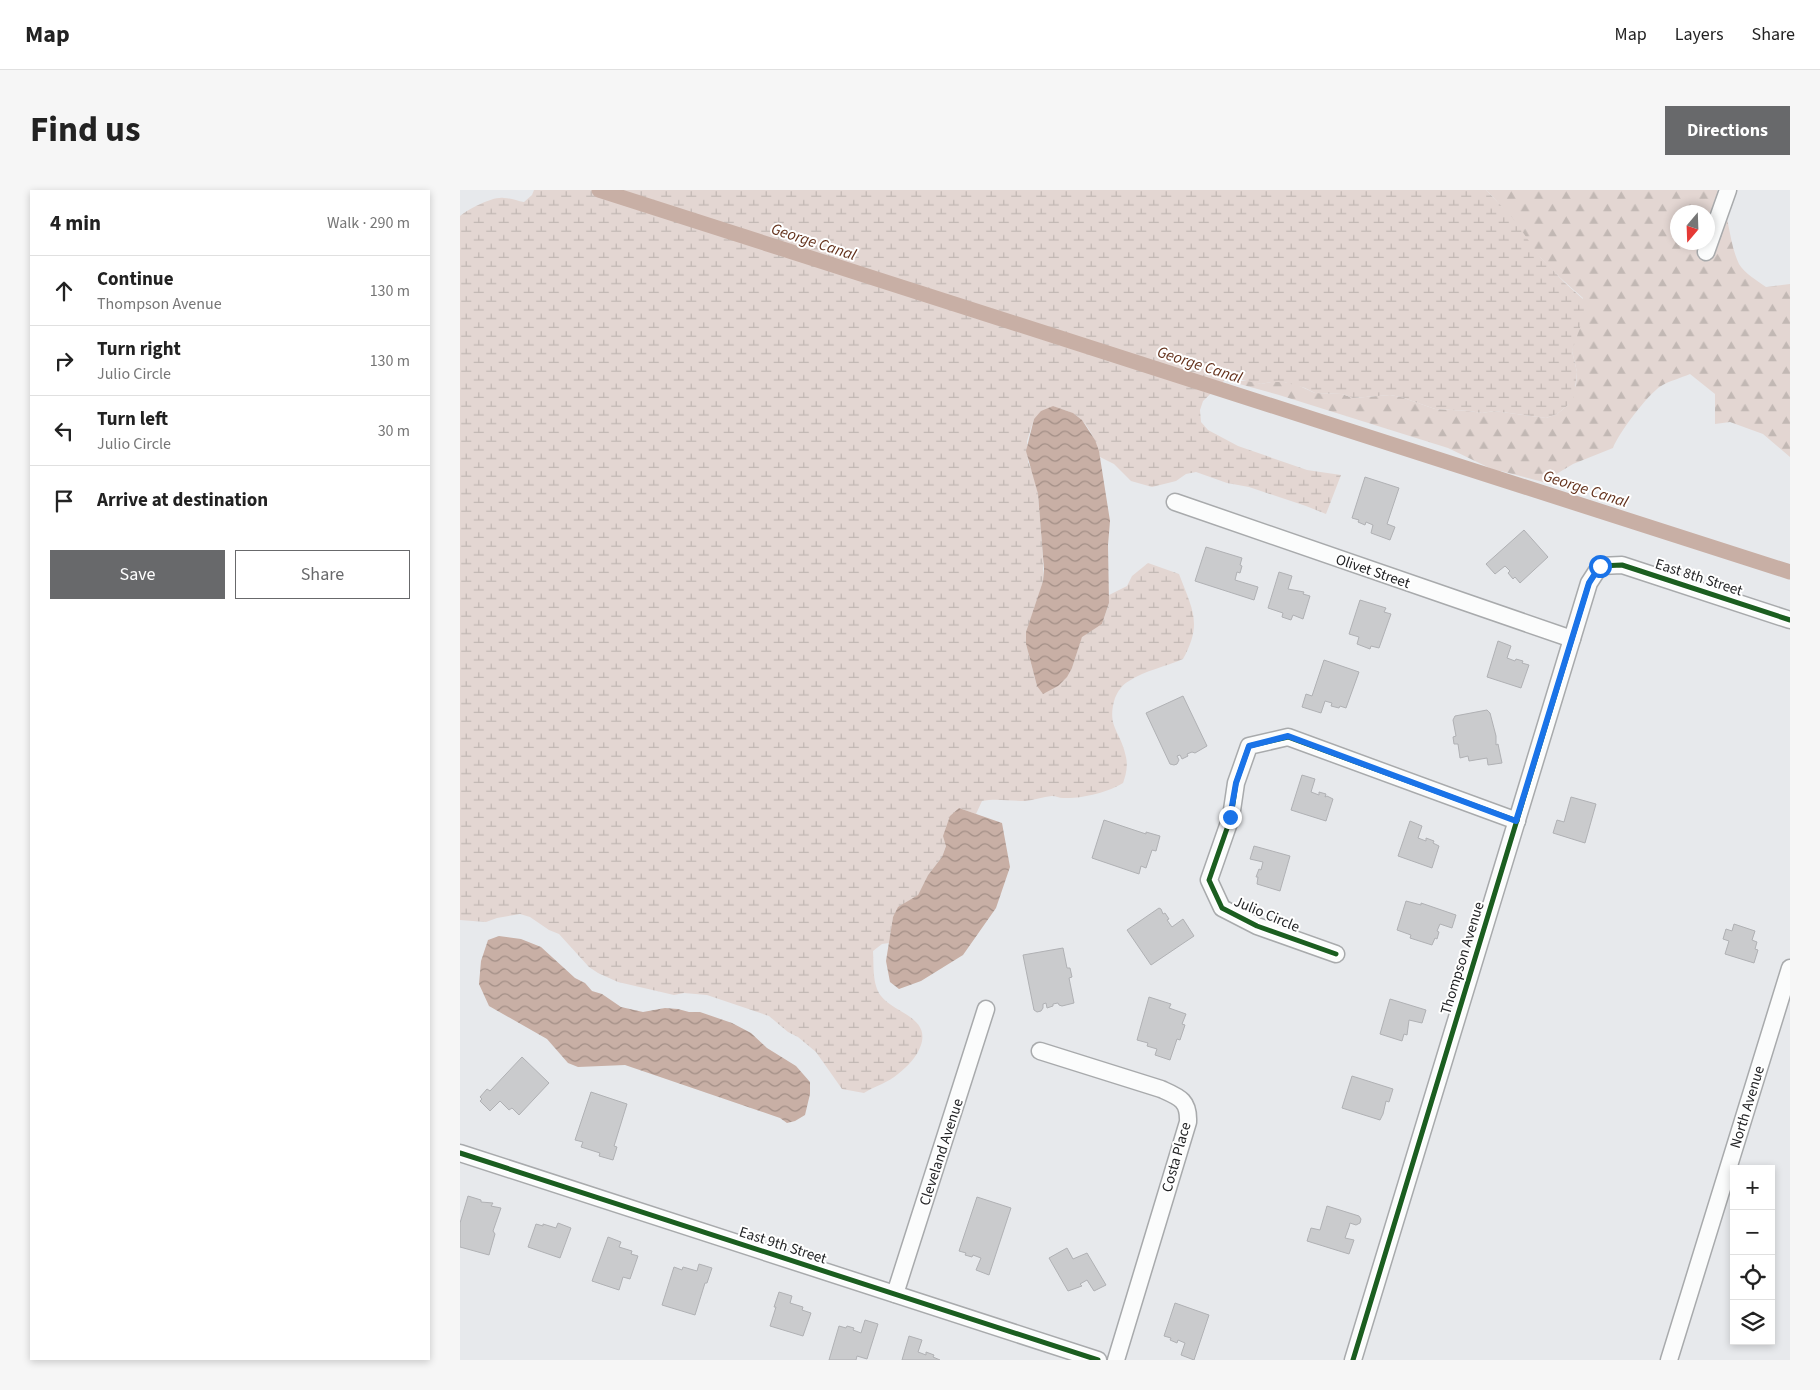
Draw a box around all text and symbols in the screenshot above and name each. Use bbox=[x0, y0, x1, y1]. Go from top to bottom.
text: Map bbox=[25, 17, 70, 52]
text: Map bbox=[1615, 22, 1647, 47]
text: Layers bbox=[1675, 22, 1724, 47]
text: Share bbox=[1752, 22, 1795, 47]
text: Find us bbox=[30, 105, 140, 155]
button: Directions bbox=[1665, 106, 1790, 155]
north arrow bbox=[1670, 205, 1715, 250]
text: 4 min bbox=[50, 208, 101, 238]
text: Walk · 290 m bbox=[327, 212, 410, 234]
water label: George Canal bbox=[768, 218, 859, 266]
text: Continue bbox=[97, 266, 174, 293]
icon: ahead bbox=[50, 277, 78, 305]
text: 130 m bbox=[370, 280, 410, 302]
text: Thompson Avenue bbox=[97, 293, 222, 315]
text: Turn right bbox=[97, 336, 181, 363]
water label: George Canal bbox=[1154, 341, 1245, 389]
icon: right bbox=[50, 347, 78, 375]
text: 130 m bbox=[370, 350, 410, 372]
text: Julio Circle bbox=[97, 363, 171, 385]
text: Turn left bbox=[97, 406, 168, 433]
icon: left bbox=[50, 417, 78, 445]
text: 30 m bbox=[378, 420, 410, 442]
text: Julio Circle bbox=[97, 433, 171, 455]
water label: George Canal bbox=[1540, 465, 1631, 513]
icon: arrive bbox=[50, 487, 78, 515]
text: Arrive at destination bbox=[97, 487, 268, 514]
street label: Olivet Street bbox=[1333, 549, 1413, 594]
button: Save bbox=[50, 550, 225, 599]
button: Share bbox=[235, 550, 410, 599]
street label: East 8th Street bbox=[1652, 553, 1745, 601]
route start bbox=[1589, 555, 1612, 578]
route end bbox=[1219, 806, 1242, 829]
street label: Julio Circle bbox=[1231, 891, 1303, 938]
street label: Thompson Avenue bbox=[1435, 899, 1490, 1017]
street label: North Avenue bbox=[1725, 1063, 1770, 1151]
street label: Cleveland Avenue bbox=[914, 1096, 969, 1208]
street label: Costa Place bbox=[1156, 1120, 1196, 1195]
map controls bbox=[1730, 1165, 1775, 1345]
button: + bbox=[1730, 1165, 1775, 1210]
button: − bbox=[1730, 1210, 1775, 1255]
street label: East 9th Street bbox=[736, 1221, 829, 1269]
button: locate bbox=[1730, 1255, 1775, 1300]
button: layers bbox=[1730, 1300, 1775, 1345]

